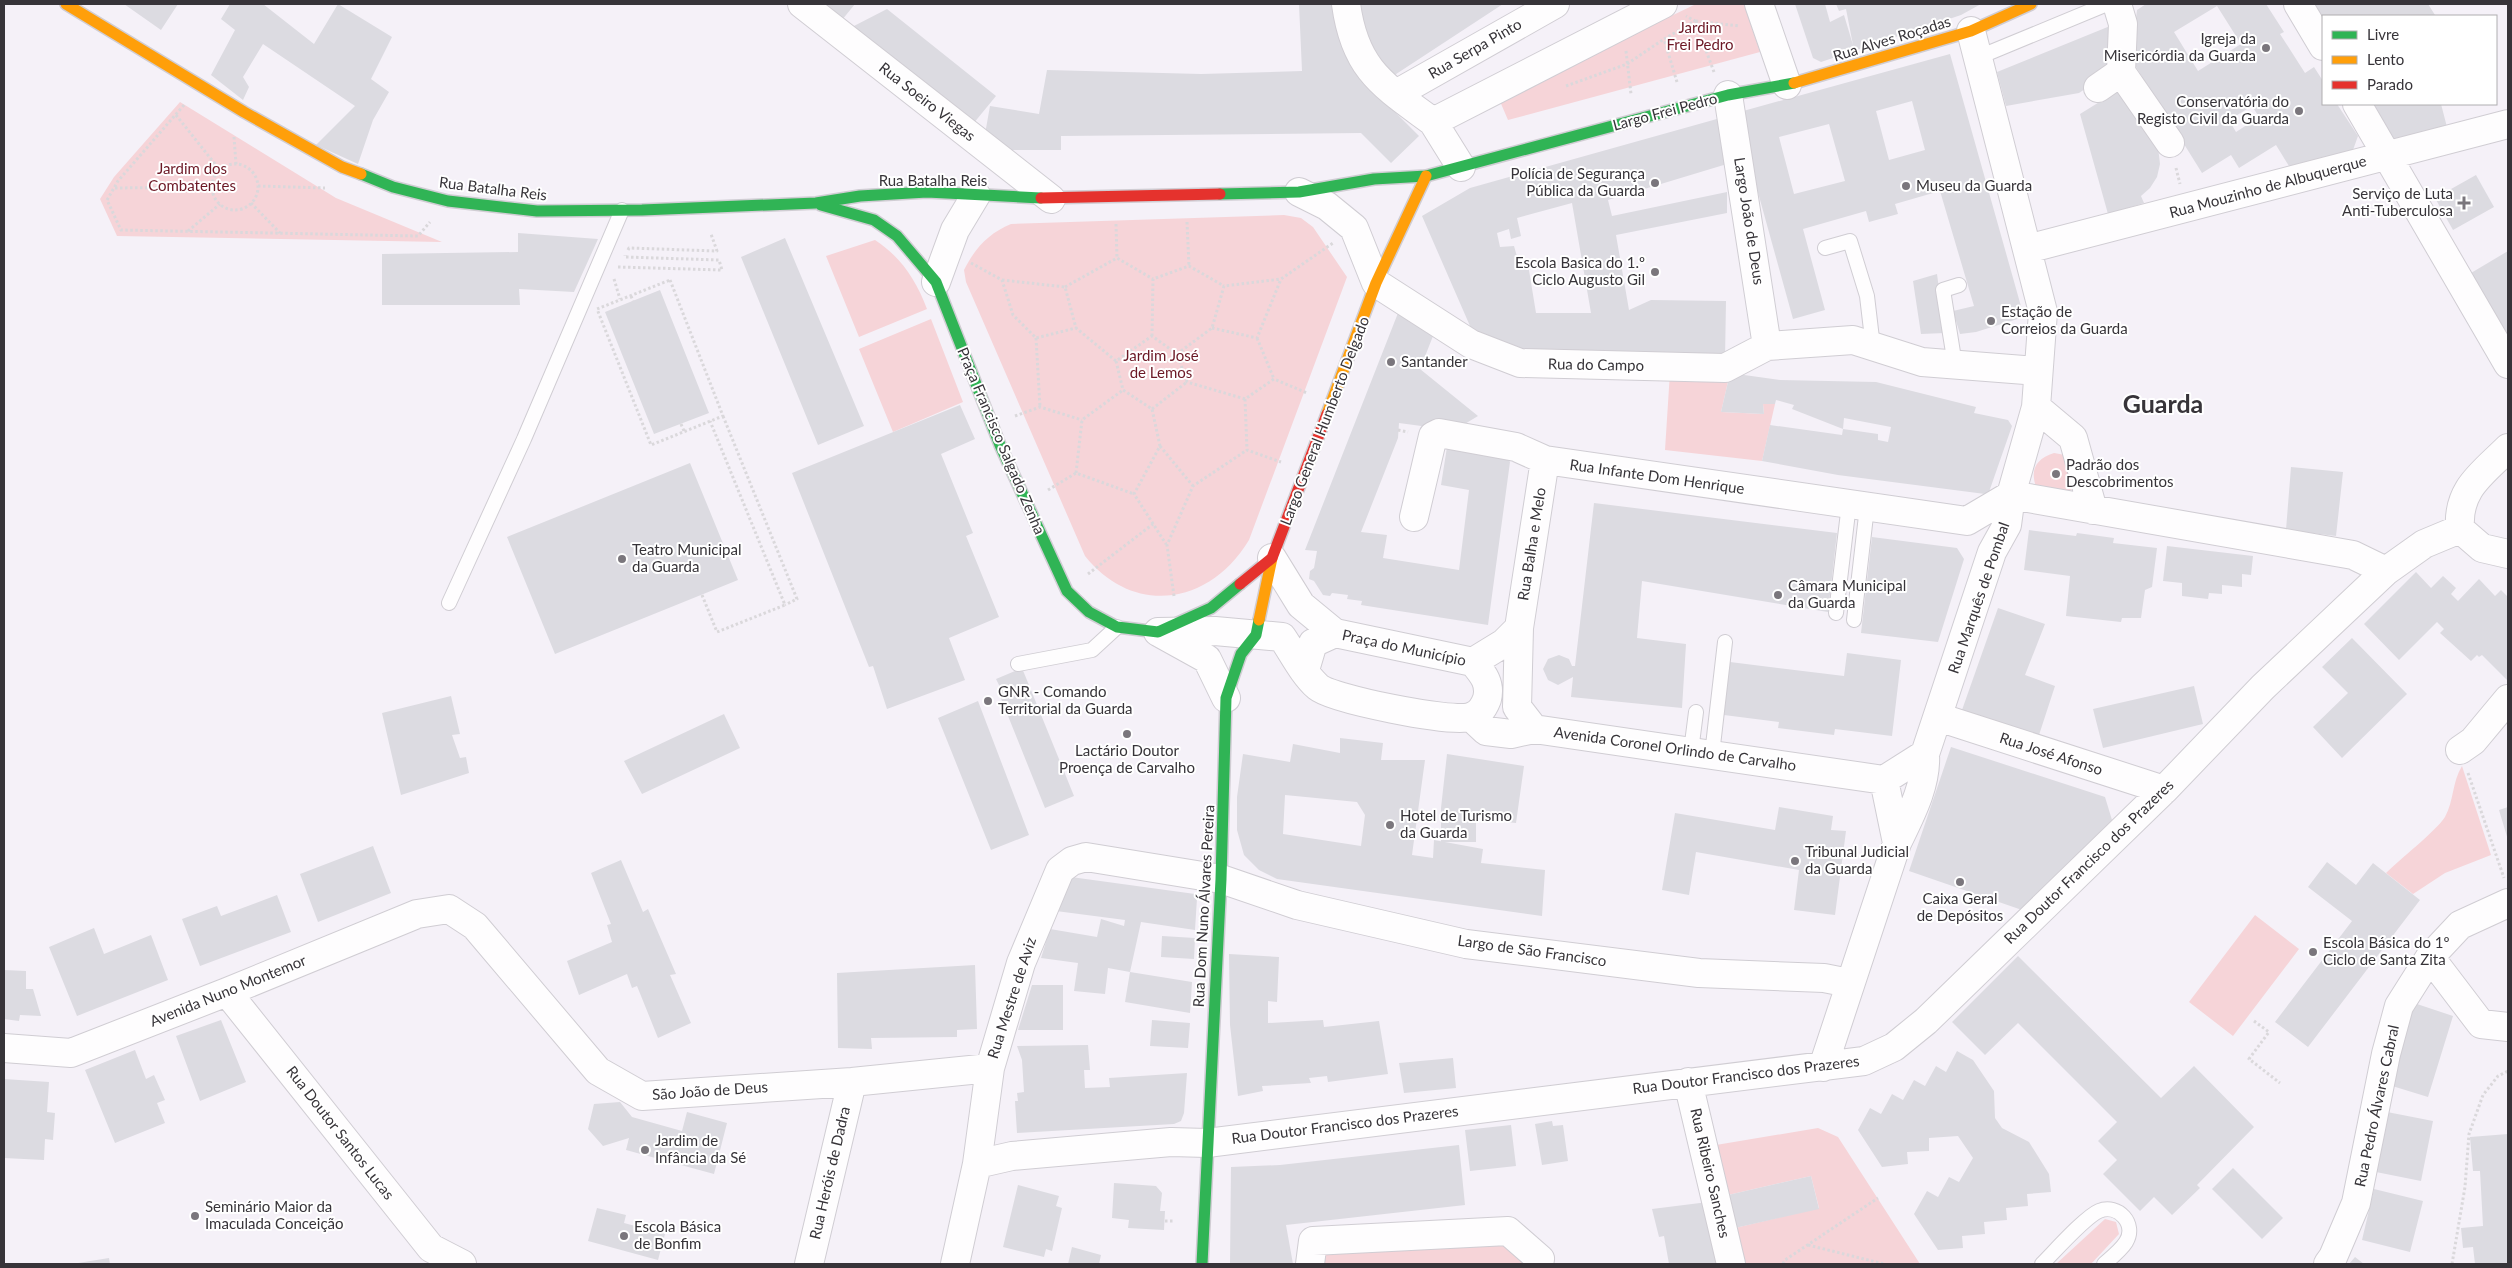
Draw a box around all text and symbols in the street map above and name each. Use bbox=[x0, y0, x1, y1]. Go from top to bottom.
street label: Rua Alves Roçadas bbox=[1831, 12, 1953, 64]
street label: Rua Serpa Pinto bbox=[1425, 14, 1524, 82]
legend bbox=[2322, 15, 2497, 105]
park label: Jardim Frei Pedro bbox=[1667, 18, 1733, 53]
text: Livre bbox=[2367, 25, 2399, 43]
place label: Igreja da Misericórdia da Guarda bbox=[2104, 29, 2256, 64]
marker: Igreja da Misericórdia da Guarda bbox=[2260, 42, 2272, 54]
text: Lento bbox=[2367, 50, 2404, 68]
street label: Rua Soeiro Viegas bbox=[876, 58, 979, 144]
text: Parado bbox=[2367, 75, 2413, 93]
street label: Largo Frei Pedro bbox=[1611, 88, 1719, 134]
place label: Conservatória do Registo Civil da Guarda bbox=[2137, 92, 2289, 127]
marker: Conservatória do Registo Civil da Guarda bbox=[2293, 105, 2305, 117]
street label: Rua Mouzinho de Albuquerque bbox=[2167, 151, 2368, 221]
street label: Largo João de Deus bbox=[1731, 156, 1769, 286]
park label: Jardim dos Combatentes bbox=[148, 159, 236, 194]
place label: Polícia de Segurança Pública da Guarda bbox=[1511, 164, 1645, 199]
street label: Rua Batalha Reis bbox=[879, 171, 987, 189]
street label: Rua Batalha Reis bbox=[438, 172, 548, 204]
place label: Museu da Guarda bbox=[1916, 176, 2032, 194]
marker: Polícia de Segurança Pública da Guarda bbox=[1649, 177, 1661, 189]
marker: Museu da Guarda bbox=[1900, 180, 1912, 192]
place label: Serviço de Luta Anti-Tuberculosa bbox=[2342, 184, 2453, 219]
marker: Serviço de Luta Anti-Tuberculosa bbox=[2457, 196, 2471, 210]
place label: Escola Basica do 1.º Ciclo Augusto Gil bbox=[1515, 253, 1645, 288]
marker: Escola Basica do 1.º Ciclo Augusto Gil bbox=[1649, 266, 1661, 278]
place label: Estação de Correios da Guarda bbox=[2001, 302, 2128, 337]
street label: Largo General Humberto Delgado bbox=[1276, 314, 1372, 528]
marker: Estação de Correios da Guarda bbox=[1985, 315, 1997, 327]
street label: Praça Francisco Salgado Zenha bbox=[954, 344, 1050, 537]
park label: Jardim José de Lemos bbox=[1123, 346, 1199, 381]
place label: Santander bbox=[1401, 352, 1468, 370]
street label: Rua do Campo bbox=[1548, 354, 1644, 374]
marker: Santander bbox=[1385, 356, 1397, 368]
district label: Guarda bbox=[2123, 388, 2203, 418]
street label: Rua Infante Dom Henrique bbox=[1569, 455, 1746, 497]
place label: Padrão dos Descobrimentos bbox=[2066, 455, 2174, 490]
marker: Padrão dos Descobrimentos bbox=[2050, 468, 2062, 480]
street label: Rua Balha e Melo bbox=[1513, 486, 1549, 602]
street label: Rua Marquês de Pombal bbox=[1944, 520, 2012, 676]
place label: Teatro Municipal da Guarda bbox=[632, 540, 741, 575]
marker: Teatro Municipal da Guarda bbox=[616, 553, 628, 565]
place label: Câmara Municipal da Guarda bbox=[1788, 576, 1906, 611]
marker: Câmara Municipal da Guarda bbox=[1772, 589, 1784, 601]
street label: Praça do Município bbox=[1341, 625, 1468, 669]
place label: GNR - Comando Territorial da Guarda bbox=[998, 682, 1133, 717]
marker: GNR - Comando Territorial da Guarda bbox=[982, 695, 994, 707]
street label: Avenida Coronel Orlindo de Carvalho bbox=[1553, 722, 1797, 774]
marker: Lactário Doutor Proença de Carvalho bbox=[1121, 728, 1133, 740]
street label: Rua José Afonso bbox=[1997, 728, 2105, 778]
place label: Lactário Doutor Proença de Carvalho bbox=[1059, 741, 1195, 776]
street label: Rua Doutor Francisco dos Prazeres bbox=[2000, 775, 2177, 947]
street label: Rua Dom Nuno Álvares Pereira bbox=[1189, 804, 1217, 1008]
place label: Hotel de Turismo da Guarda bbox=[1400, 806, 1512, 841]
marker: Hotel de Turismo da Guarda bbox=[1384, 819, 1396, 831]
place label: Tribunal Judicial da Guarda bbox=[1805, 842, 1909, 877]
marker: Tribunal Judicial da Guarda bbox=[1789, 855, 1801, 867]
marker: Caixa Geral de Depósitos bbox=[1954, 876, 1966, 888]
place label: Caixa Geral de Depósitos bbox=[1917, 889, 2003, 924]
street label: Largo de São Francisco bbox=[1456, 931, 1608, 969]
place label: Escola Básica do 1º Ciclo de Santa Zita bbox=[2323, 933, 2449, 968]
street label: Rua Mestre de Aviz bbox=[983, 935, 1039, 1061]
marker: Escola Básica do 1º Ciclo de Santa Zita bbox=[2307, 946, 2319, 958]
street label: Avenida Nuno Montemor bbox=[147, 950, 309, 1030]
street label: Rua Pedro Álvares Cabral bbox=[2350, 1023, 2402, 1188]
street label: Rua Doutor Francisco dos Prazeres bbox=[1631, 1051, 1860, 1097]
street label: Rua Doutor Santos Lucas bbox=[283, 1062, 398, 1203]
street label: São João de Deus bbox=[651, 1077, 768, 1103]
street label: Rua Doutor Francisco dos Prazeres bbox=[1230, 1101, 1459, 1147]
street label: Rua Heróis de Dadra bbox=[805, 1105, 853, 1241]
street label: Rua Ribeiro Sanches bbox=[1687, 1106, 1735, 1240]
place label: Jardim de Infância da Sé bbox=[655, 1131, 746, 1166]
marker: Jardim de Infância da Sé bbox=[639, 1144, 651, 1156]
place label: Seminário Maior da Imaculada Conceição bbox=[205, 1197, 344, 1232]
marker: Seminário Maior da Imaculada Conceição bbox=[189, 1210, 201, 1222]
place label: Escola Básica de Bonfim bbox=[634, 1217, 721, 1252]
marker: Escola Básica de Bonfim bbox=[618, 1230, 630, 1242]

